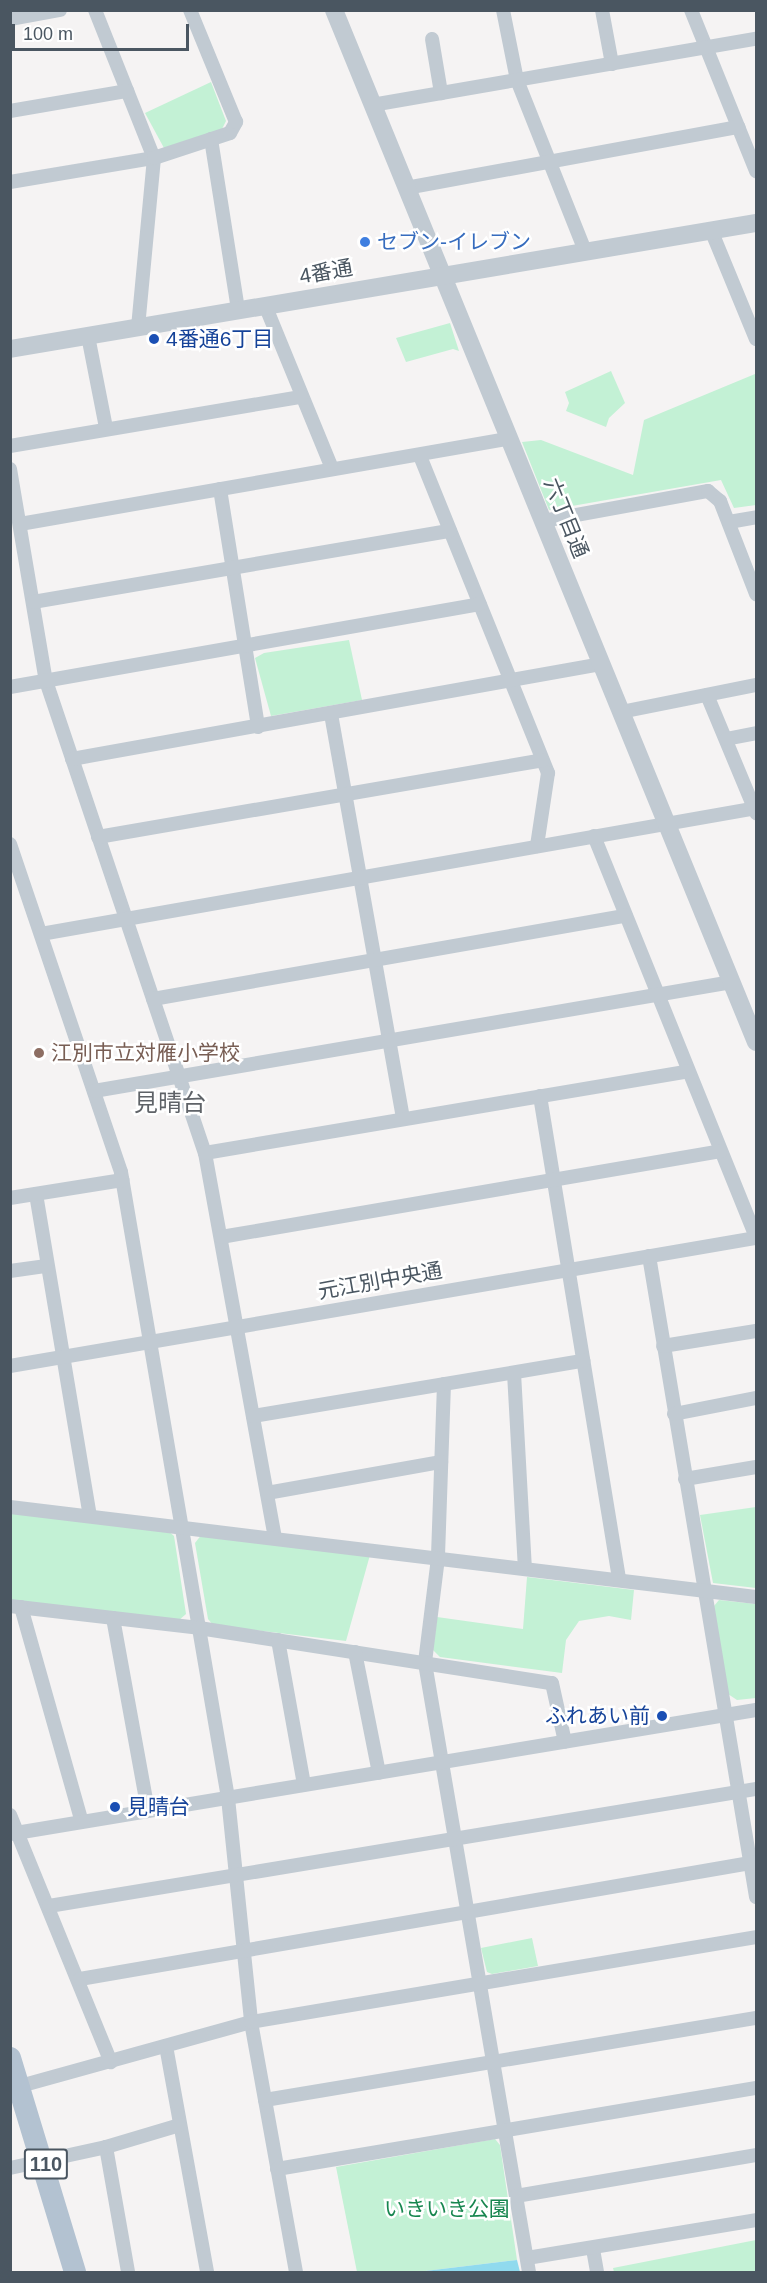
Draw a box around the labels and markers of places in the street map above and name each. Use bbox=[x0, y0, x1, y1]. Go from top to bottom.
place label: セブン-イレブン bbox=[377, 229, 531, 255]
marker: セブン-イレブン bbox=[358, 235, 372, 249]
place label: 4番通6丁目 bbox=[166, 326, 273, 352]
marker: 4番通6丁目 bbox=[147, 332, 161, 346]
place label: 江別市立対雁小学校 bbox=[51, 1040, 240, 1066]
marker: 江別市立対雁小学校 bbox=[32, 1046, 46, 1060]
place label: ふれあい前 bbox=[545, 1703, 650, 1729]
marker: ふれあい前 bbox=[655, 1709, 669, 1723]
place label: 見晴台 bbox=[127, 1794, 190, 1820]
marker: 見晴台 bbox=[108, 1800, 122, 1814]

